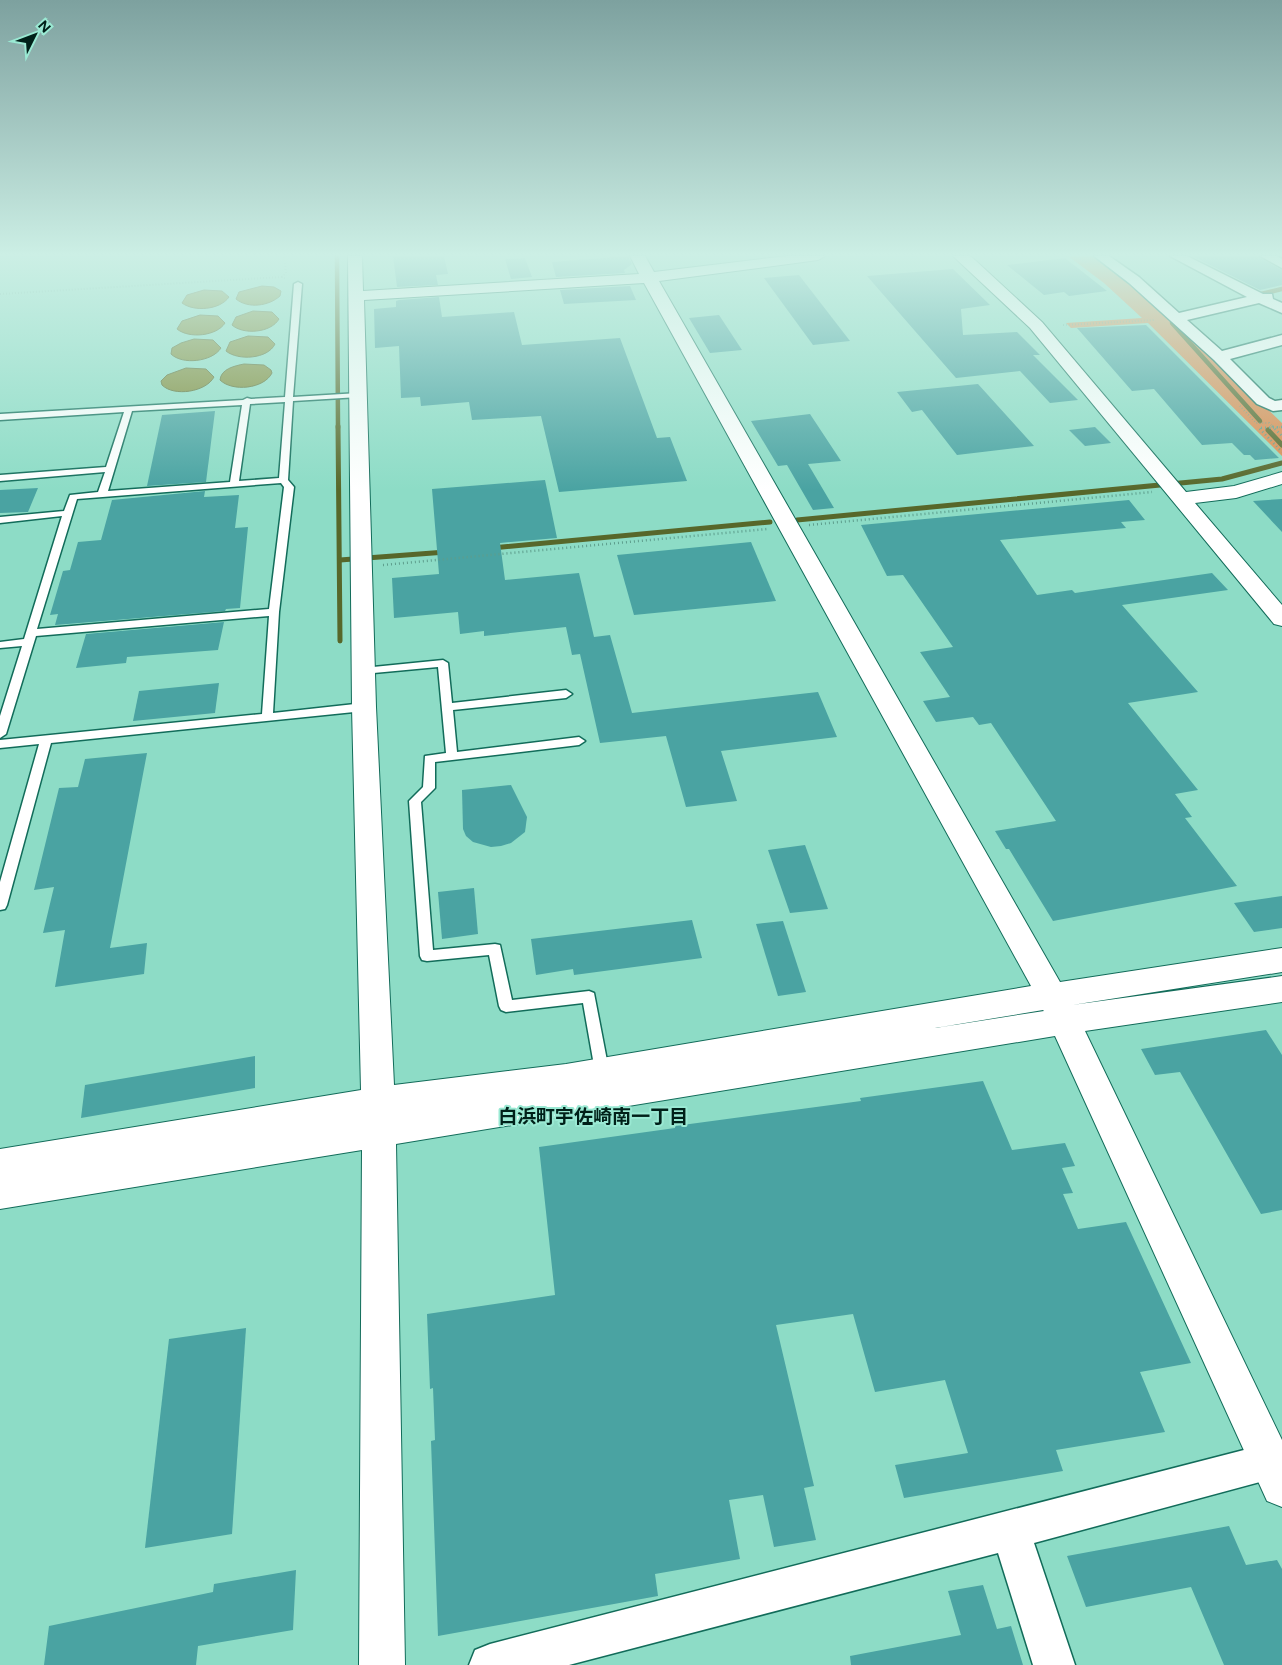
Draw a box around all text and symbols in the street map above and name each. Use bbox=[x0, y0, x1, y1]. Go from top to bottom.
north arrow bbox=[10, 10, 60, 60]
text: N bbox=[34, 17, 54, 36]
district label: 白浜町宇佐崎南一丁目 bbox=[498, 1105, 688, 1128]

